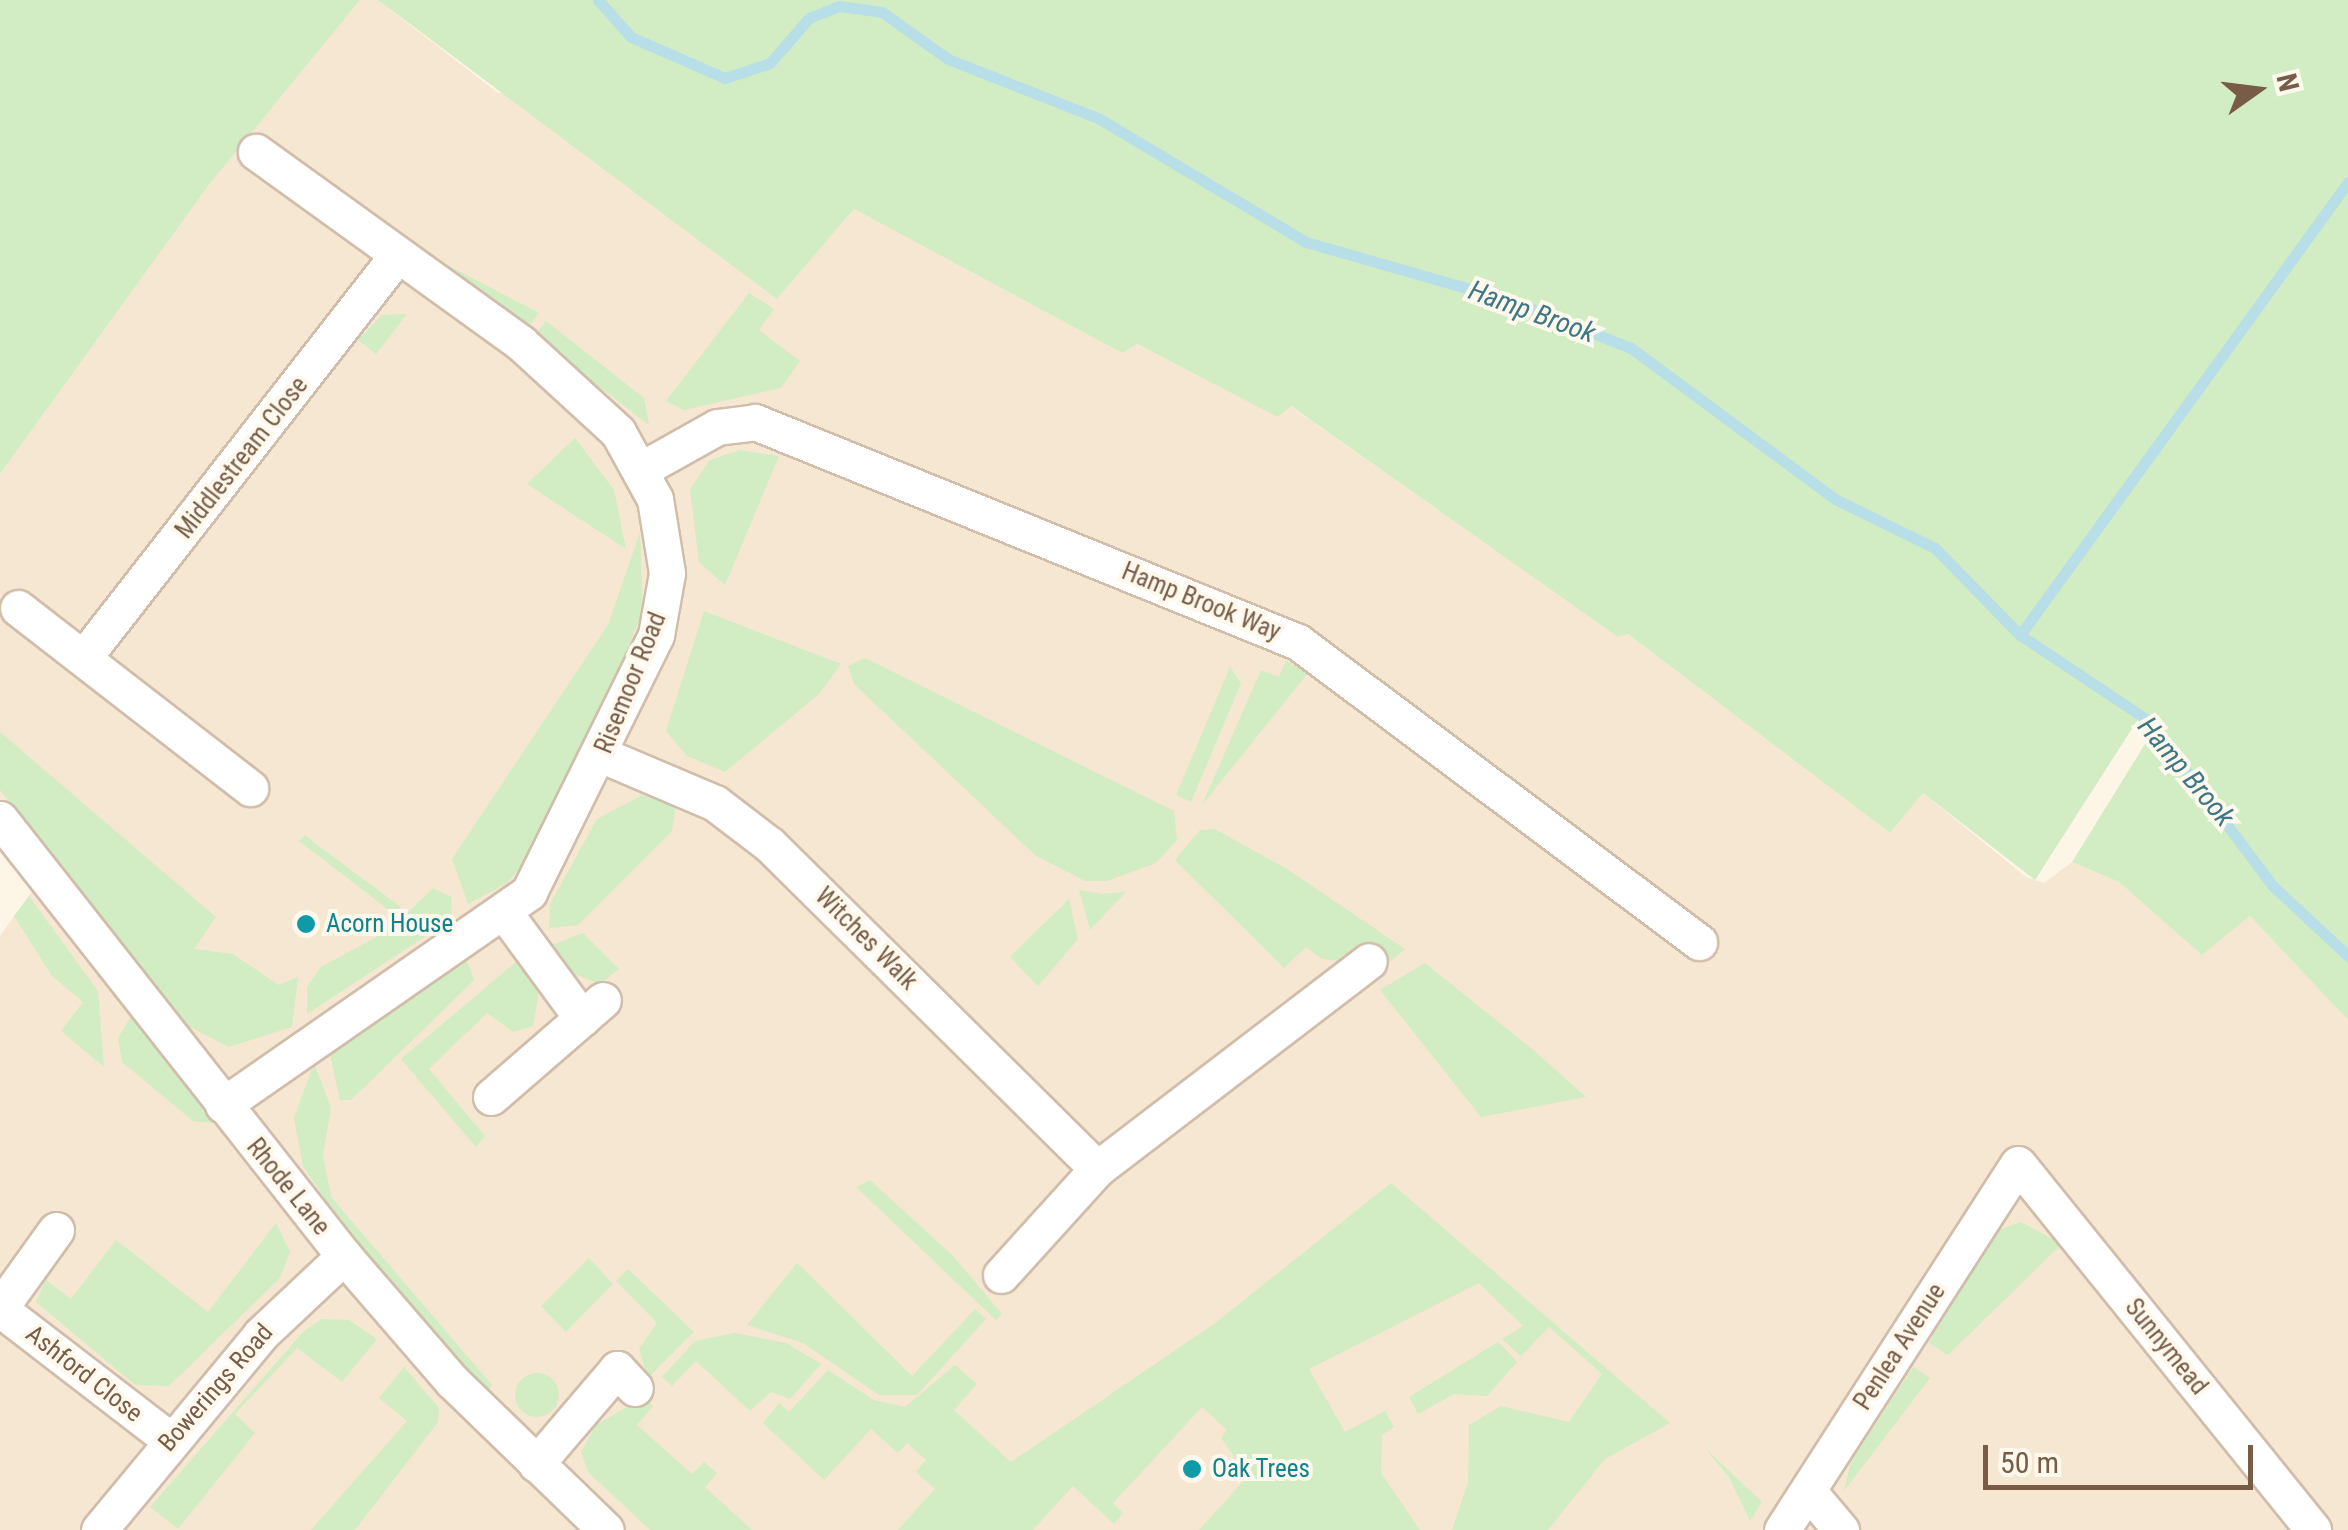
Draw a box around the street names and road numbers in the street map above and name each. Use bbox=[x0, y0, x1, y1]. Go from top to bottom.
street label: Middlestream Close bbox=[170, 371, 314, 545]
street label: Hamp Brook Way bbox=[1117, 557, 1285, 647]
street label: Risemoor Road bbox=[589, 608, 673, 758]
street label: Witches Walk bbox=[809, 882, 923, 996]
street label: Rhode Lane bbox=[240, 1133, 336, 1241]
street label: Penlea Avenue bbox=[1848, 1278, 1952, 1416]
street label: Sunnymead bbox=[2118, 1293, 2214, 1401]
street label: Bowerings Road bbox=[152, 1318, 280, 1458]
street label: Ashford Close bbox=[20, 1319, 148, 1429]

